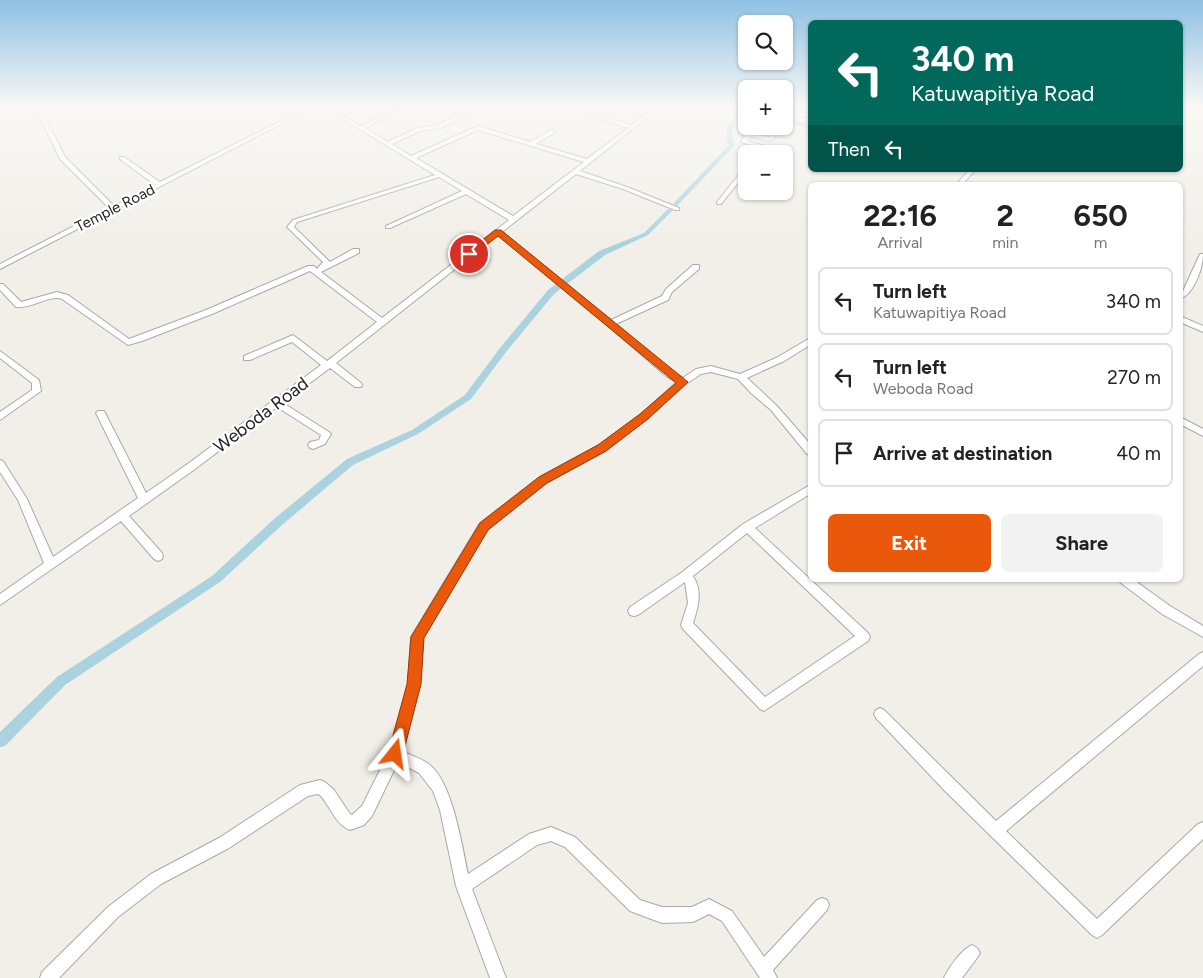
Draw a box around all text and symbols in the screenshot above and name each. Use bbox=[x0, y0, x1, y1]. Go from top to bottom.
map controls bbox=[738, 15, 793, 200]
button: search bbox=[738, 15, 793, 70]
text: 340 m bbox=[911, 38, 1014, 80]
icon: left bbox=[828, 40, 893, 105]
button: + bbox=[738, 80, 793, 135]
text: Katuwapitiya Road bbox=[911, 80, 1094, 107]
icon: left bbox=[880, 135, 908, 163]
text: Then bbox=[828, 138, 870, 161]
button: − bbox=[738, 145, 793, 200]
street label: Temple Road bbox=[72, 180, 158, 236]
text: 22:16 bbox=[863, 197, 937, 234]
text: 2 bbox=[997, 197, 1014, 234]
text: 650 bbox=[1074, 197, 1128, 234]
pin bbox=[448, 233, 490, 275]
text: Arrival bbox=[877, 233, 923, 252]
text: min bbox=[992, 233, 1018, 252]
text: m bbox=[1094, 233, 1107, 252]
icon: arrive bbox=[455, 240, 483, 268]
text: Turn left bbox=[873, 280, 947, 303]
icon: left bbox=[830, 287, 858, 315]
text: 340 m bbox=[1106, 290, 1161, 313]
text: Katuwapitiya Road bbox=[873, 303, 1006, 322]
text: Turn left bbox=[873, 356, 947, 379]
icon: left bbox=[830, 363, 858, 391]
text: 270 m bbox=[1107, 366, 1161, 389]
street label: Weboda Road bbox=[209, 372, 313, 458]
text: Weboda Road bbox=[873, 379, 973, 398]
icon: arrive bbox=[830, 439, 858, 467]
text: Arrive at destination bbox=[873, 442, 1052, 465]
text: 40 m bbox=[1116, 442, 1161, 465]
button: Exit bbox=[828, 514, 991, 572]
button: Share bbox=[1001, 514, 1163, 572]
position arrow bbox=[368, 727, 420, 779]

